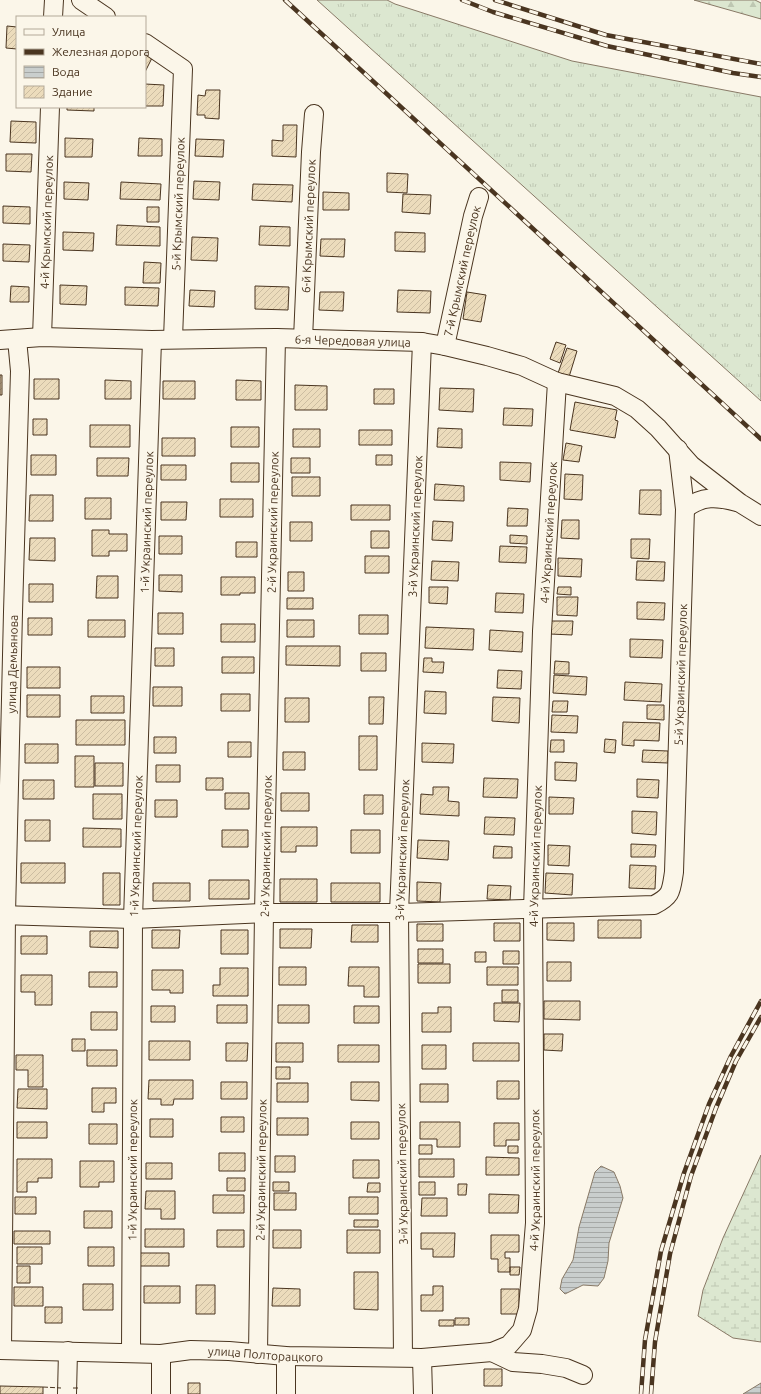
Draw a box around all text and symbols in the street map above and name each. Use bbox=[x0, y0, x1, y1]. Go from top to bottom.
legend bbox=[16, 16, 146, 108]
text: Улица bbox=[52, 25, 85, 38]
text: Железная дорога bbox=[52, 45, 150, 58]
text: Вода bbox=[52, 65, 80, 78]
text: Здание bbox=[52, 85, 93, 98]
street label: 5-й Крымский переулок bbox=[169, 137, 187, 271]
street label: 4-й Крымский переулок bbox=[37, 155, 55, 289]
street label: 6-й Крымский переулок bbox=[298, 159, 317, 293]
street label: 7-й Крымский переулок bbox=[441, 204, 483, 338]
street label: 6-я Чередовая улица bbox=[295, 332, 411, 348]
street label: 1-й Украинский переулок bbox=[137, 451, 155, 593]
street label: 2-й Украинский переулок bbox=[264, 451, 280, 593]
street label: 3-й Украинский переулок bbox=[405, 455, 424, 598]
street label: 4-й Украинский переулок bbox=[537, 461, 559, 604]
street label: 5-й Украинский переулок bbox=[671, 603, 689, 746]
street label: улица Демьянова bbox=[4, 614, 19, 714]
street label: 1-й Украинский переулок bbox=[127, 775, 144, 917]
street label: 2-й Украинский переулок bbox=[257, 775, 273, 917]
street label: 3-й Украинский переулок bbox=[392, 779, 411, 921]
street label: 4-й Украинский переулок bbox=[526, 785, 544, 927]
street label: 1-й Украинский переулок bbox=[125, 1099, 139, 1241]
street label: 2-й Украинский переулок bbox=[253, 1099, 268, 1241]
street label: 3-й Украинский переулок bbox=[394, 1103, 410, 1245]
street label: 4-й Украинский переулок bbox=[526, 1109, 542, 1252]
street label: улица Полторацкого bbox=[208, 1344, 323, 1363]

